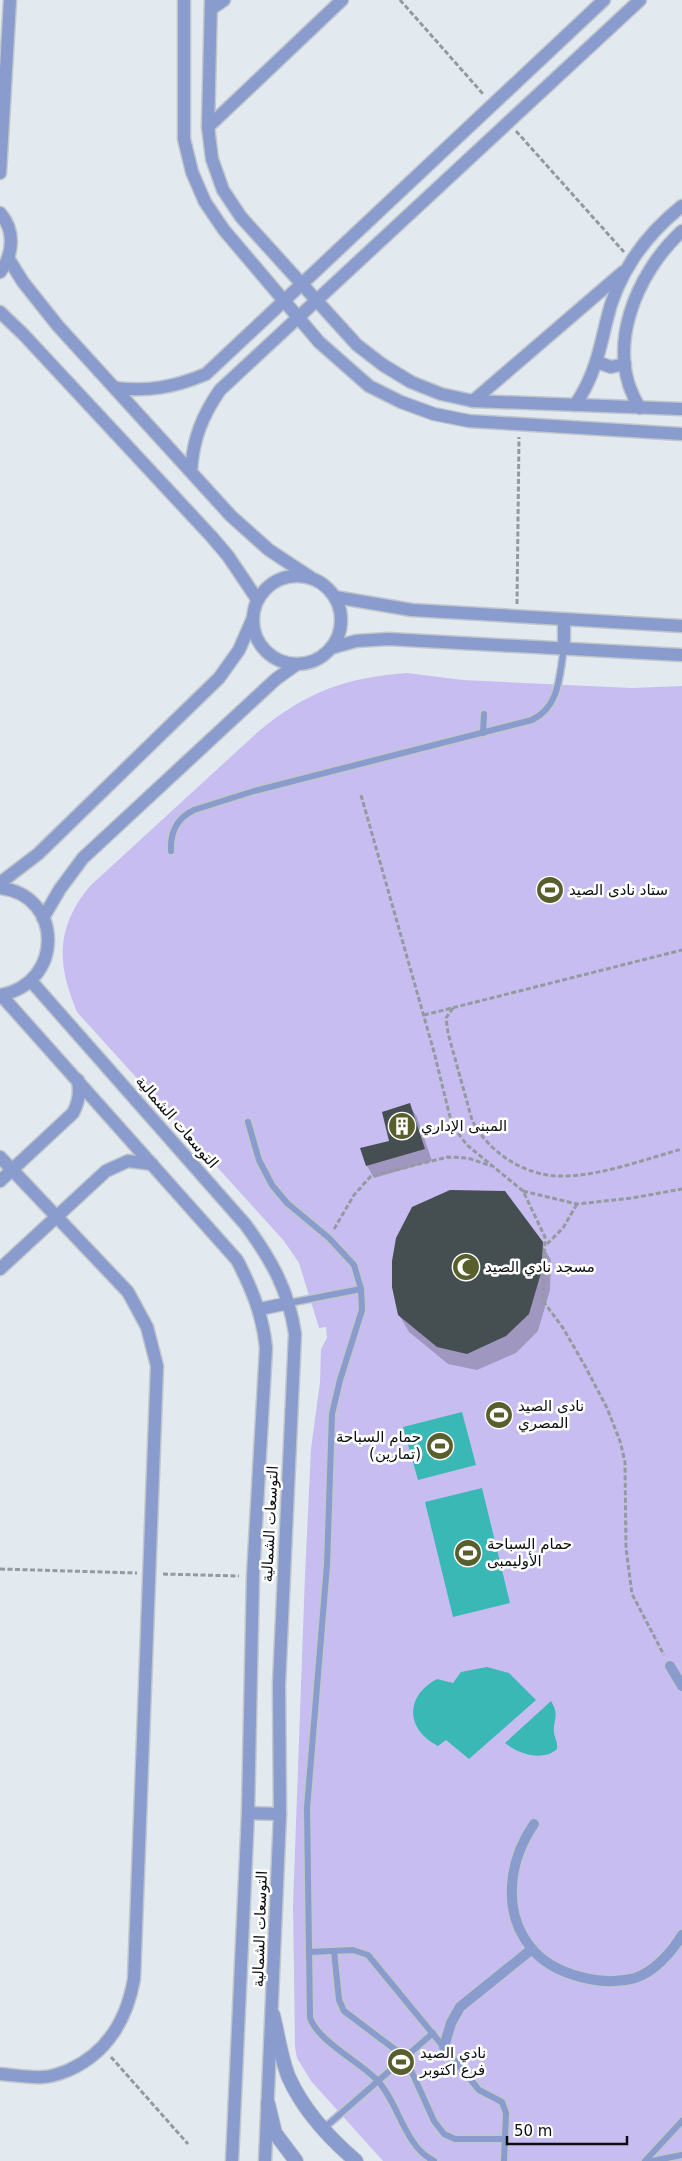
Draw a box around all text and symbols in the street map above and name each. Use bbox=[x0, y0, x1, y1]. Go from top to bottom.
sports icon: ستاد نادى الصيد bbox=[535, 875, 565, 905]
place label: ستاد نادى الصيد bbox=[569, 881, 668, 899]
street label: التوسعات الشمالية bbox=[132, 1072, 222, 1172]
building icon: المبنى الإداري bbox=[387, 1111, 417, 1141]
place label: المبنى الإداري bbox=[421, 1117, 507, 1136]
mosque icon: مسجد نادي الصيد bbox=[451, 1252, 481, 1282]
place label: مسجد نادي الصيد bbox=[485, 1258, 595, 1277]
place label: نادى الصيد المصري bbox=[518, 1397, 584, 1433]
sports icon: نادى الصيد المصري bbox=[484, 1400, 514, 1430]
place label: حمام السباحة (تمارين) bbox=[336, 1428, 421, 1463]
sports icon: حمام السباحة (تمارين) bbox=[425, 1431, 455, 1461]
street label: التوسعات الشمالية bbox=[258, 1465, 282, 1583]
place label: حمام السباحة الأوليمبى bbox=[487, 1535, 572, 1570]
sports icon: حمام السباحة الأوليمبى bbox=[453, 1538, 483, 1568]
street label: التوسعات الشمالية bbox=[249, 1870, 271, 1988]
place label: نادي الصيد فرع اكتوبر bbox=[419, 2044, 486, 2079]
sports icon: نادي الصيد فرع اكتوبر bbox=[386, 2047, 416, 2077]
scale bar bbox=[507, 2114, 627, 2146]
text: 50 m bbox=[514, 2122, 552, 2140]

